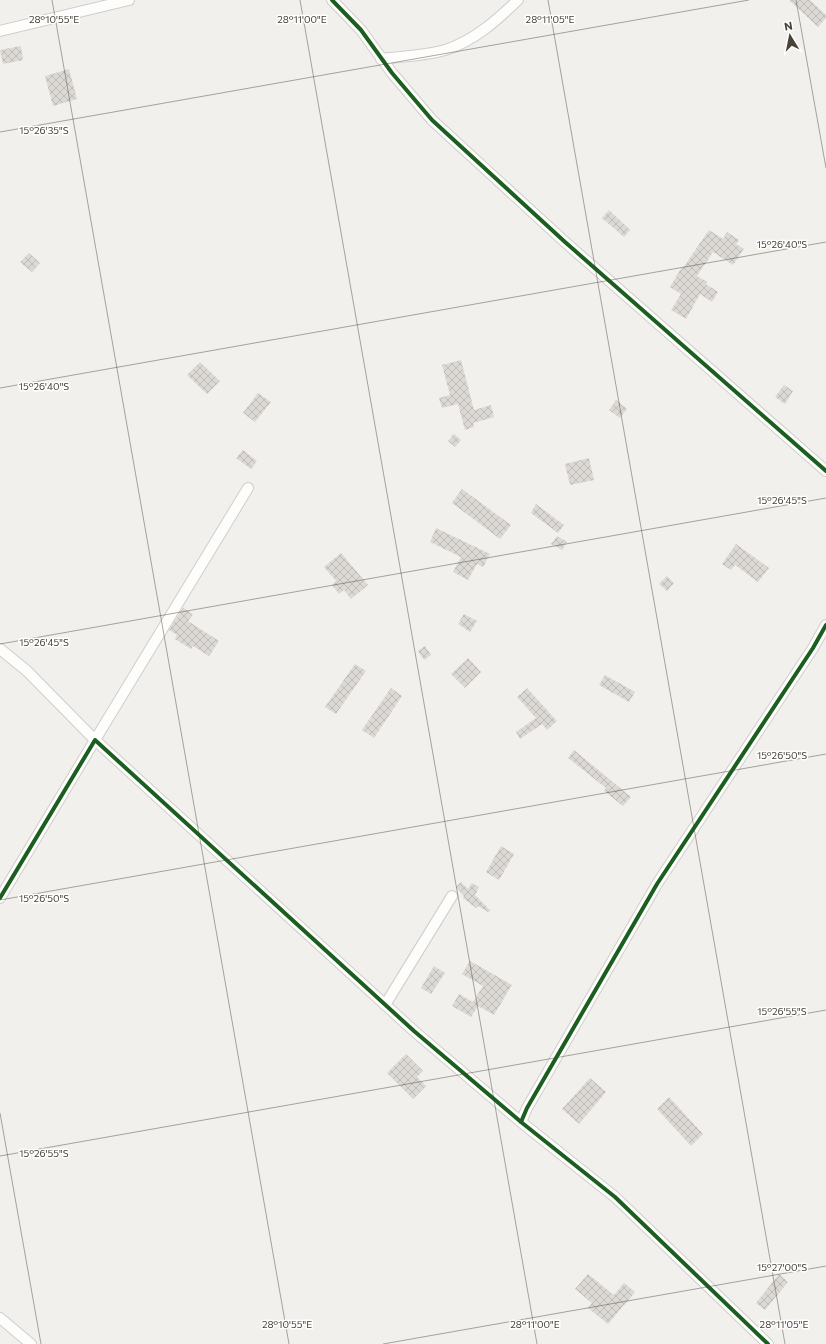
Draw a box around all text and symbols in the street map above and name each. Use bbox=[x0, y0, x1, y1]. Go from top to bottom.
text: 28°10'55"E bbox=[29, 13, 79, 25]
text: 28°11'00"E bbox=[277, 13, 327, 25]
text: 28°11'05"E bbox=[526, 13, 574, 25]
north arrow bbox=[770, 16, 810, 56]
text: N bbox=[783, 19, 793, 33]
text: 15°26'35"S bbox=[19, 124, 69, 136]
text: 15°26'40"S bbox=[757, 238, 807, 250]
text: 15°26'40"S bbox=[19, 380, 69, 392]
text: 15°26'45"S bbox=[757, 494, 807, 506]
text: 15°26'45"S bbox=[19, 636, 69, 648]
text: 15°26'50"S bbox=[757, 749, 807, 761]
text: 15°26'50"S bbox=[19, 892, 69, 904]
text: 15°26'55"S bbox=[757, 1005, 807, 1017]
text: 15°26'55"S bbox=[19, 1147, 69, 1159]
text: 15°27'00"S bbox=[757, 1261, 807, 1273]
text: 28°10'55"E bbox=[262, 1318, 312, 1330]
text: 28°11'00"E bbox=[510, 1318, 560, 1330]
text: 28°11'05"E bbox=[760, 1318, 808, 1330]

